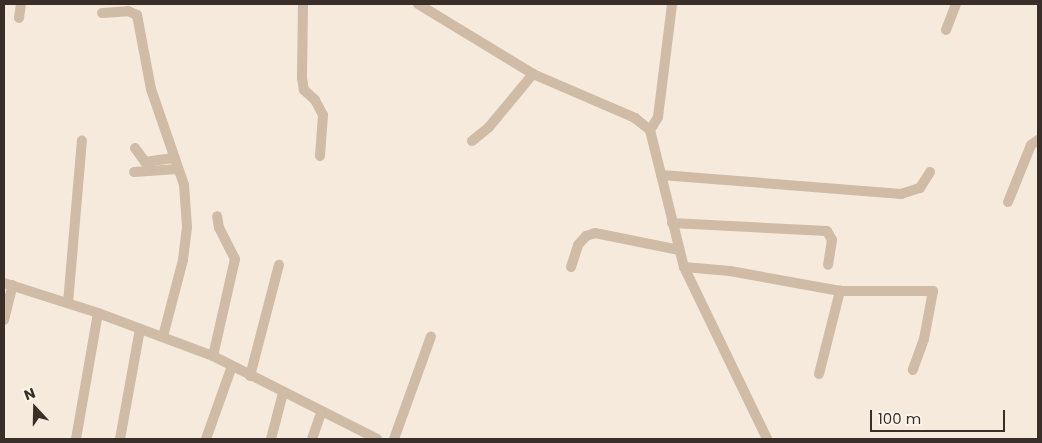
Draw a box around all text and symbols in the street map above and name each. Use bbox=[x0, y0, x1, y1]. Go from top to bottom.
north arrow bbox=[10, 383, 60, 433]
text: N bbox=[21, 383, 38, 405]
scale bar bbox=[872, 400, 1007, 432]
text: 100 m bbox=[878, 408, 921, 429]

